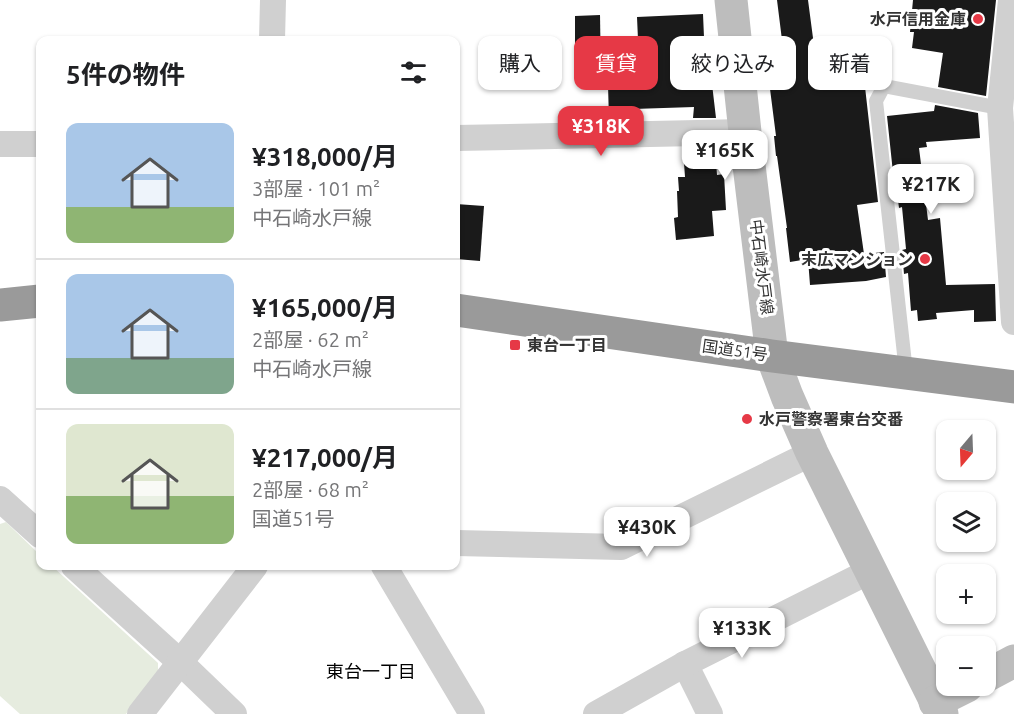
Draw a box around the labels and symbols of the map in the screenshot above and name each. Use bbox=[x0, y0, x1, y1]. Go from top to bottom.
place label: 水戸信用金庫 bbox=[870, 10, 966, 28]
marker: 水戸信用金庫 bbox=[971, 12, 985, 26]
pin: ¥318K bbox=[559, 106, 643, 157]
pin: ¥165K bbox=[683, 130, 767, 181]
pin: ¥217K bbox=[889, 164, 973, 215]
street label: 中石崎水戸線 bbox=[747, 218, 777, 316]
place label: 末広マンション bbox=[801, 250, 913, 268]
marker: 末広マンション bbox=[918, 252, 932, 266]
place label: 東台一丁目 bbox=[527, 336, 607, 354]
street label: 国道51号 bbox=[701, 336, 769, 364]
marker: 東台一丁目 bbox=[508, 338, 522, 352]
place label: 水戸警察署東台交番 bbox=[759, 410, 903, 428]
marker: 水戸警察署東台交番 bbox=[740, 412, 754, 426]
north arrow bbox=[936, 420, 996, 480]
pin: ¥430K bbox=[605, 507, 689, 558]
pin: ¥133K bbox=[700, 608, 784, 659]
district label: 東台一丁目 bbox=[326, 661, 416, 681]

